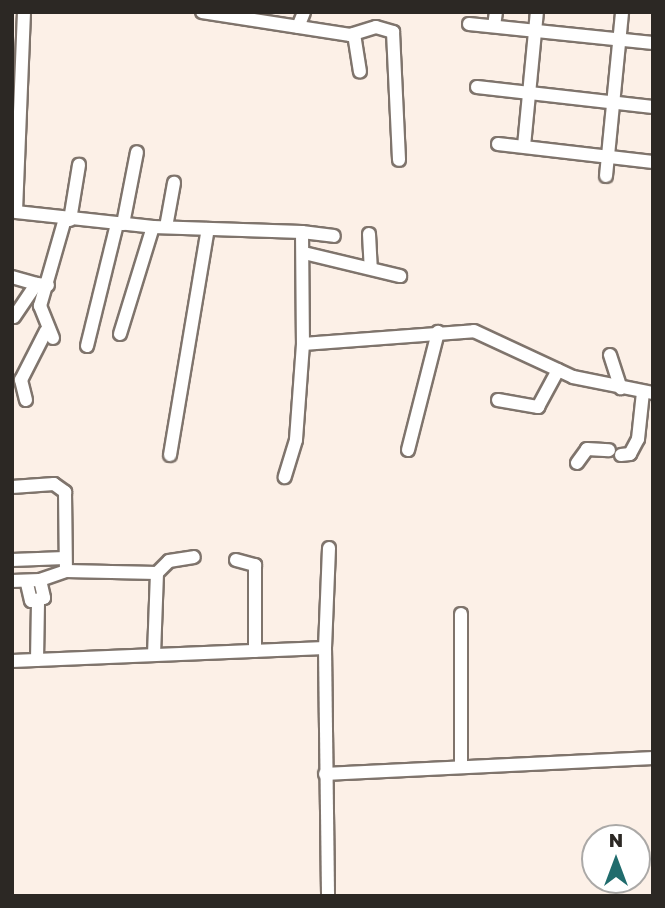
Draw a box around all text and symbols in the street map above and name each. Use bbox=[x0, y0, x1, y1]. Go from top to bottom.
north arrow bbox=[581, 824, 651, 894]
text: N bbox=[609, 828, 623, 851]

